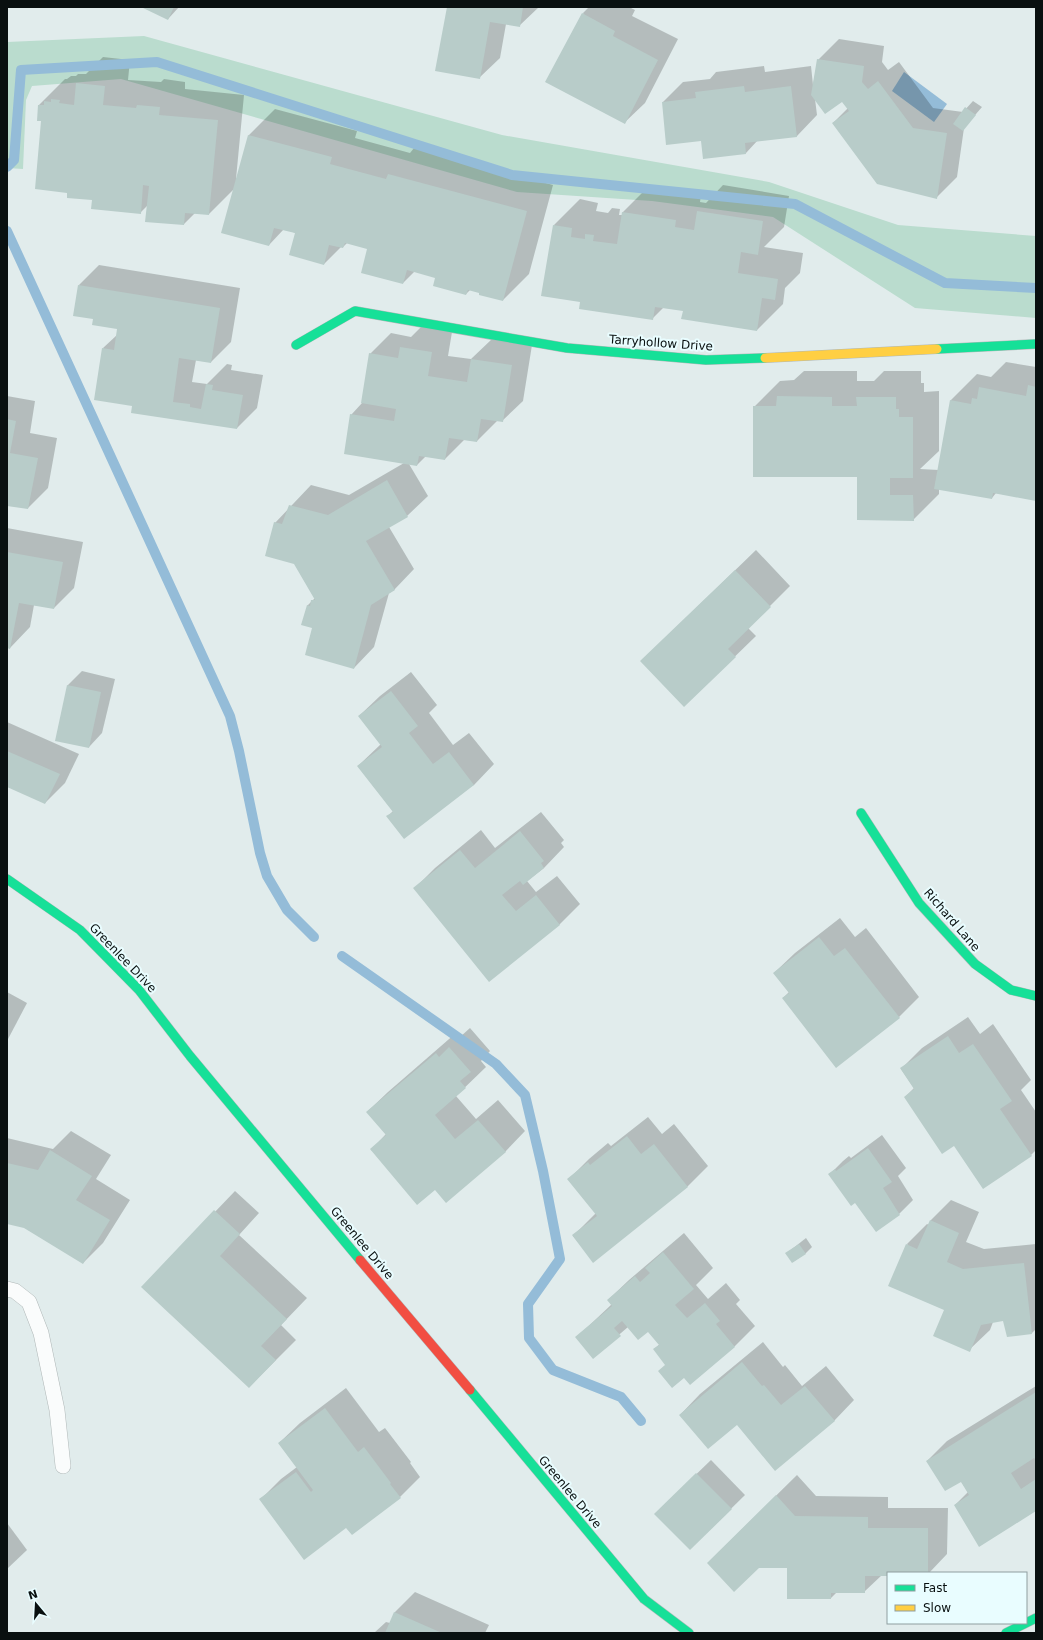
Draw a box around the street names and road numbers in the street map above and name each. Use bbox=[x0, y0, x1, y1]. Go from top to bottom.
street label: Tarryhollow Drive bbox=[608, 332, 713, 354]
street label: Richard Lane bbox=[921, 886, 983, 954]
street label: Greenlee Drive bbox=[87, 921, 159, 995]
street label: Greenlee Drive bbox=[328, 1204, 396, 1282]
street label: Greenlee Drive bbox=[536, 1453, 604, 1531]

